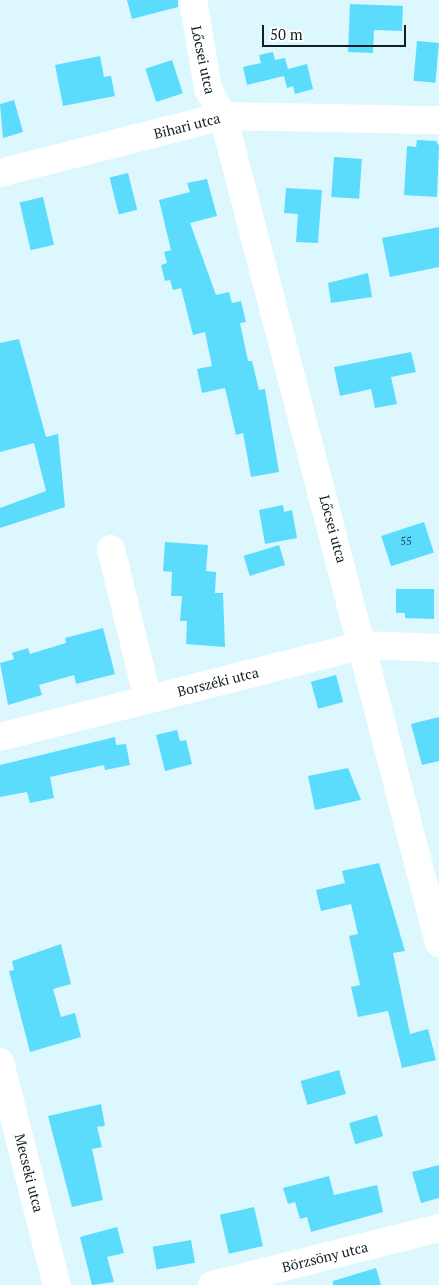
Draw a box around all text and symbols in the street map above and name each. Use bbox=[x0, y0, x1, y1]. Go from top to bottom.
scale bar bbox=[264, 15, 408, 47]
street label: Lőcsei utca bbox=[188, 24, 218, 96]
text: 50 m bbox=[270, 24, 303, 44]
street label: Bihari utca bbox=[152, 110, 222, 142]
street label: Lőcsei utca bbox=[316, 493, 350, 565]
house number: 55 bbox=[400, 534, 412, 548]
street label: Borszéki utca bbox=[176, 664, 260, 700]
street label: Mecseki utca bbox=[11, 1132, 47, 1214]
street label: Börzsöny utca bbox=[280, 1238, 370, 1276]

